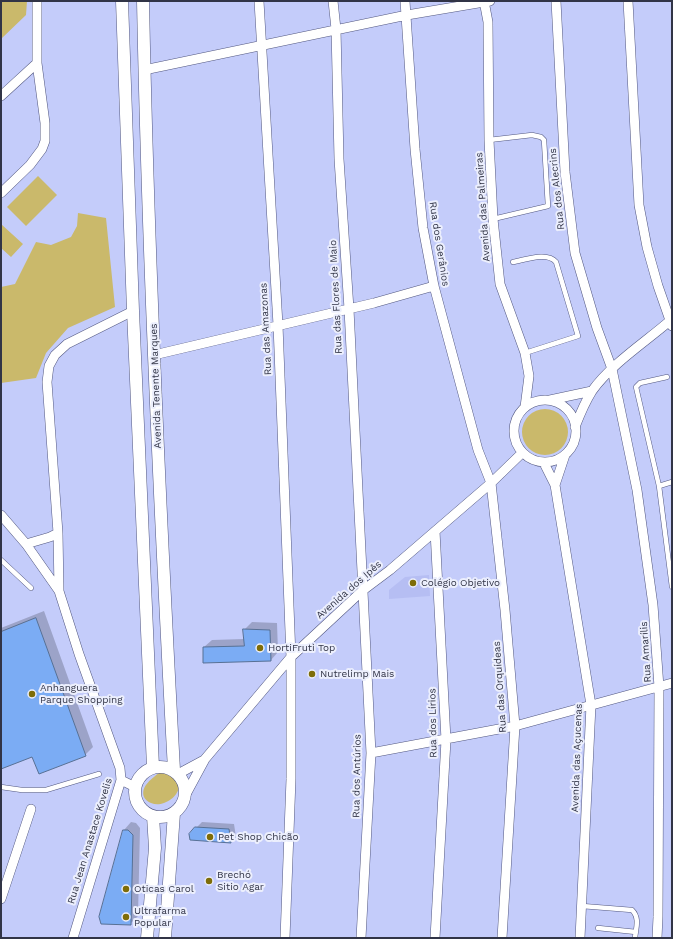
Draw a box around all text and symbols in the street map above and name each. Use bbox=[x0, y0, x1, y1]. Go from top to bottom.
street label: Rua dos Alecrins bbox=[547, 148, 567, 230]
street label: Avenida das Palmeiras bbox=[473, 152, 493, 262]
street label: Rua dos Gerânios bbox=[426, 201, 452, 287]
street label: Rua das Flores de Maio bbox=[327, 240, 345, 354]
street label: Rua das Amazonas bbox=[258, 282, 274, 376]
street label: Avenida Tenente Marques bbox=[148, 323, 164, 449]
street label: Avenida dos Ipês bbox=[314, 558, 384, 622]
place label: Colégio Objetivo bbox=[421, 577, 500, 589]
marker: Colégio Objetivo bbox=[408, 578, 418, 588]
street label: Rua Amarílis bbox=[638, 621, 654, 683]
street label: Rua das Orquídeas bbox=[491, 641, 509, 733]
place label: HortiFruti Top bbox=[268, 642, 335, 654]
marker: HortiFruti Top bbox=[255, 643, 265, 653]
place label: Nutrelimp Mais bbox=[320, 668, 394, 680]
marker: Nutrelimp Mais bbox=[307, 669, 317, 679]
place label: Anhanguera Parque Shopping bbox=[40, 682, 123, 706]
street label: Rua dos Lírios bbox=[426, 688, 440, 758]
marker: Anhanguera Parque Shopping bbox=[27, 689, 37, 699]
street label: Avenida das Açucenas bbox=[569, 703, 585, 813]
street label: Rua dos Antúrios bbox=[350, 734, 364, 818]
street label: Rua Jean Anastace Kovelis bbox=[65, 777, 115, 905]
place label: Pet Shop Chicão bbox=[218, 831, 298, 843]
marker: Pet Shop Chicão bbox=[205, 832, 215, 842]
place label: Brechó Sitio Agar bbox=[217, 869, 264, 892]
marker: Brechó Sitio Agar bbox=[204, 876, 214, 886]
place label: Oticas Carol bbox=[134, 883, 194, 895]
marker: Oticas Carol bbox=[121, 884, 131, 894]
place label: Ultrafarma Popular bbox=[134, 905, 186, 928]
marker: Ultrafarma Popular bbox=[121, 912, 131, 922]

